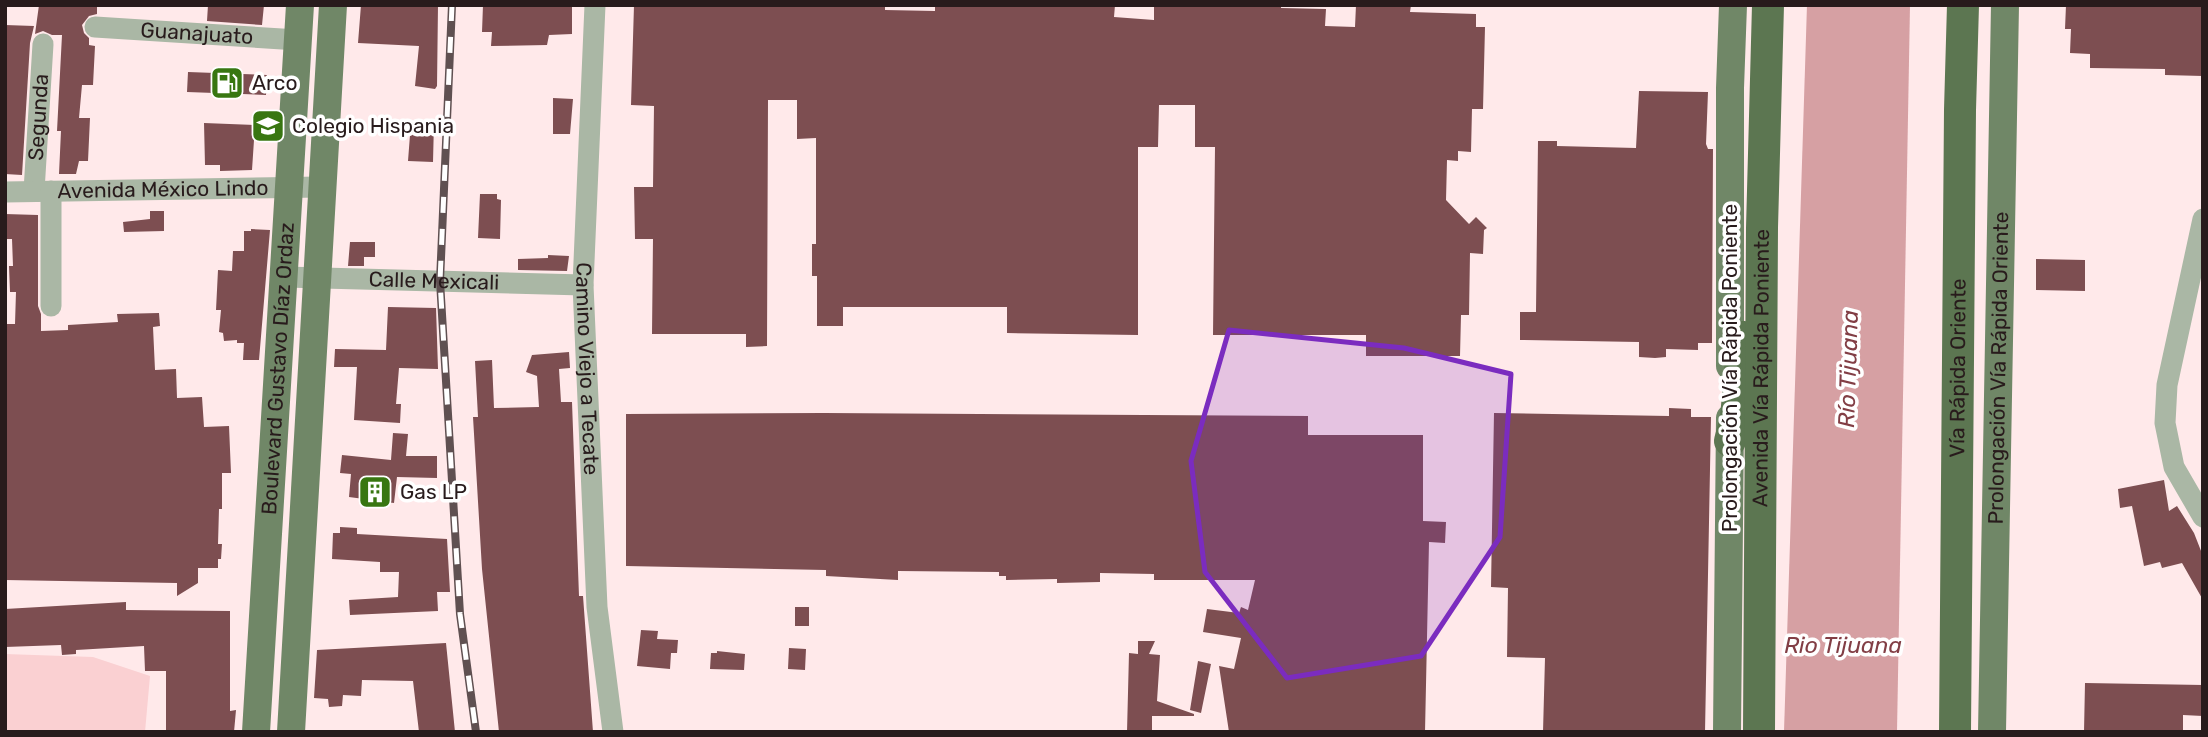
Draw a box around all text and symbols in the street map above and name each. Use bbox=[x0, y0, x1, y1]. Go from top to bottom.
street label: Guanajuato bbox=[140, 17, 254, 49]
fuel station icon: Arco bbox=[208, 64, 246, 102]
place label: Arco bbox=[252, 70, 298, 95]
street label: Segunda bbox=[23, 73, 53, 161]
school or university icon: Colegio Hispania bbox=[249, 107, 287, 145]
place label: Colegio Hispania bbox=[292, 113, 454, 138]
street label: Avenida México Lindo bbox=[57, 175, 269, 203]
street label: Prolongación Vía Rápida Poniente bbox=[1717, 204, 1742, 532]
street label: Prolongación Vía Rápida Oriente bbox=[1983, 211, 2013, 525]
street label: Boulevard Gustavo Díaz Ordaz bbox=[256, 222, 299, 516]
street label: Avenida Vía Rápida Poniente bbox=[1747, 229, 1774, 507]
street label: Camino Viejo a Tecate bbox=[571, 262, 604, 476]
street label: Calle Mexicali bbox=[368, 266, 500, 295]
street label: Vía Rápida Oriente bbox=[1944, 278, 1971, 458]
water label: Río Tijuana bbox=[1832, 310, 1864, 428]
building icon: Gas LP bbox=[356, 473, 394, 511]
place label: Gas LP bbox=[400, 479, 467, 504]
water label: Rio Tijuana bbox=[1784, 631, 1902, 659]

